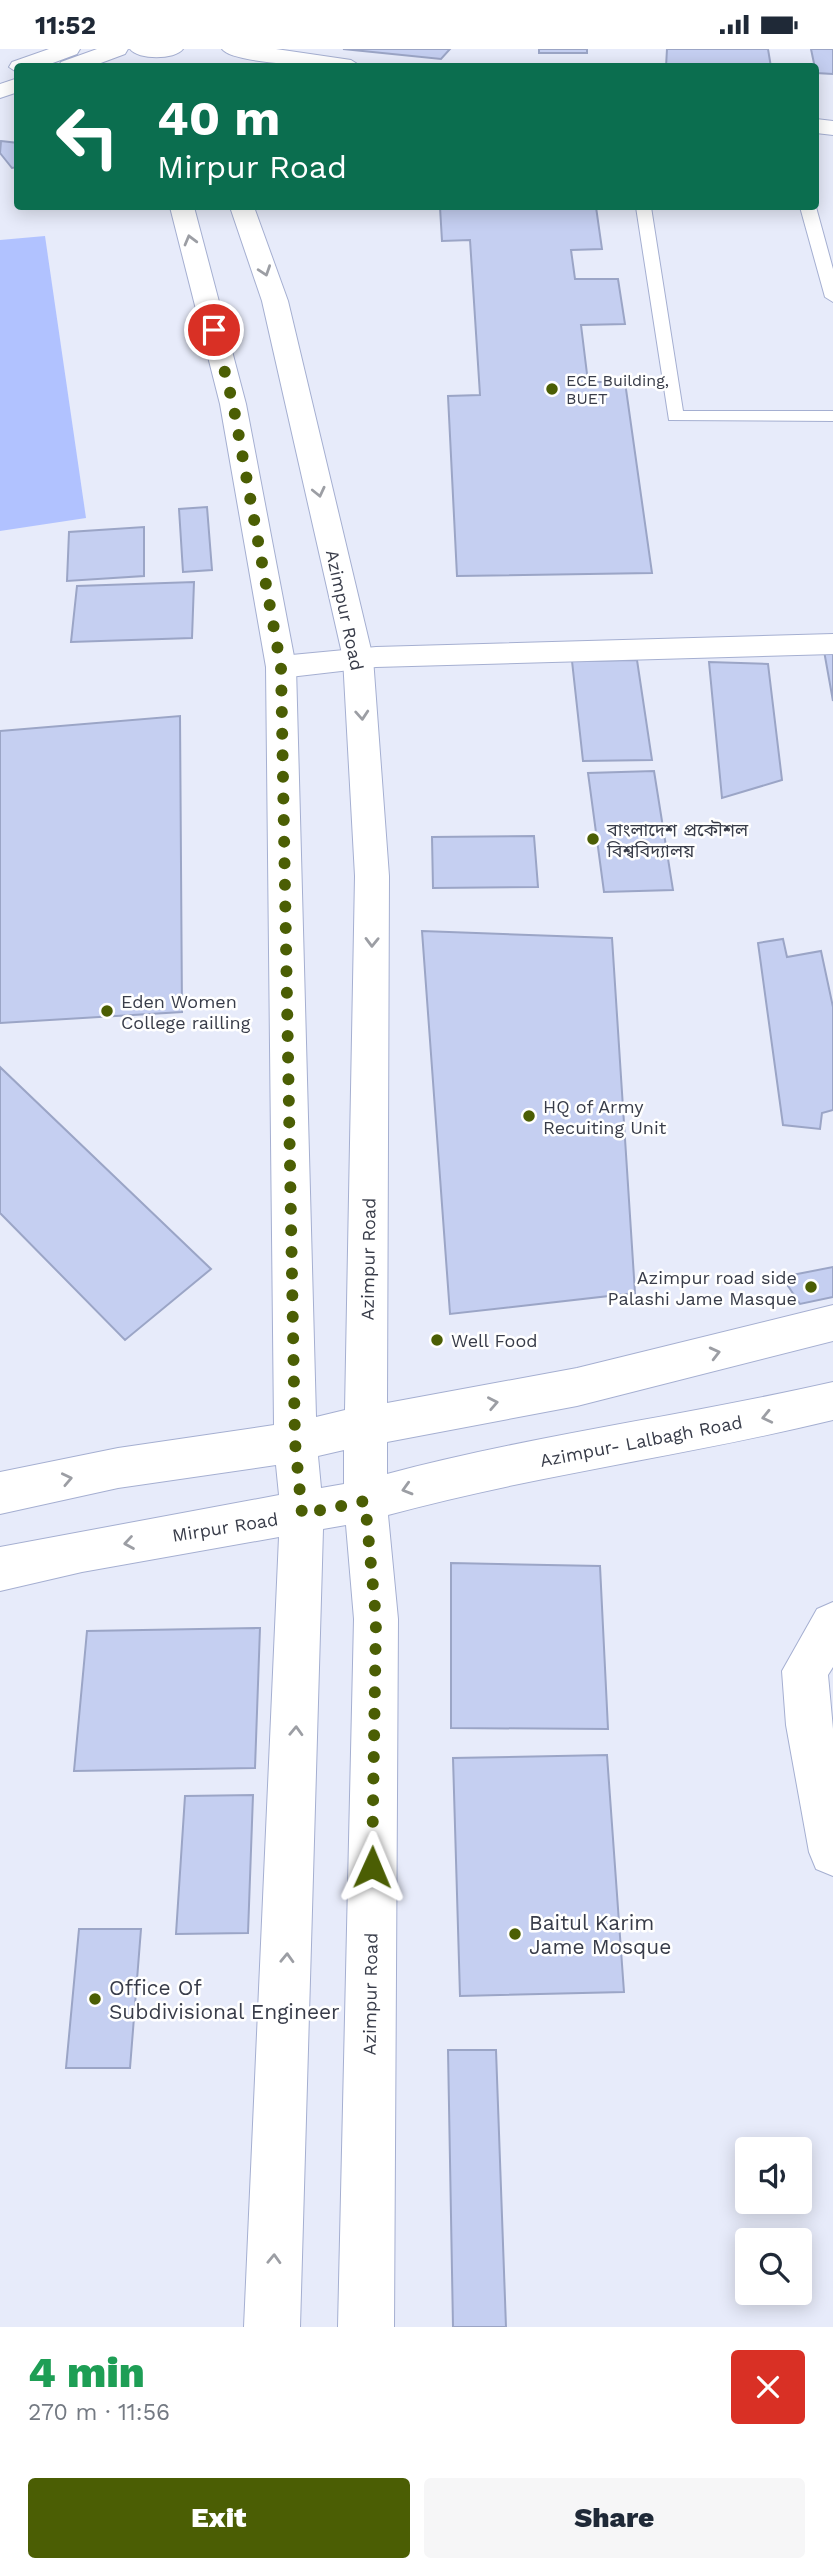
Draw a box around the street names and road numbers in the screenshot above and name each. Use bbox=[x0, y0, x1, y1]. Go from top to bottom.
street label: Azimpur Road bbox=[322, 548, 368, 672]
street label: Azimpur Road bbox=[356, 1197, 380, 1321]
street label: Azimpur- Lalbagh Road bbox=[538, 1411, 744, 1471]
street label: Mirpur Road bbox=[171, 1508, 279, 1546]
street label: Azimpur Road bbox=[358, 1932, 382, 2056]

